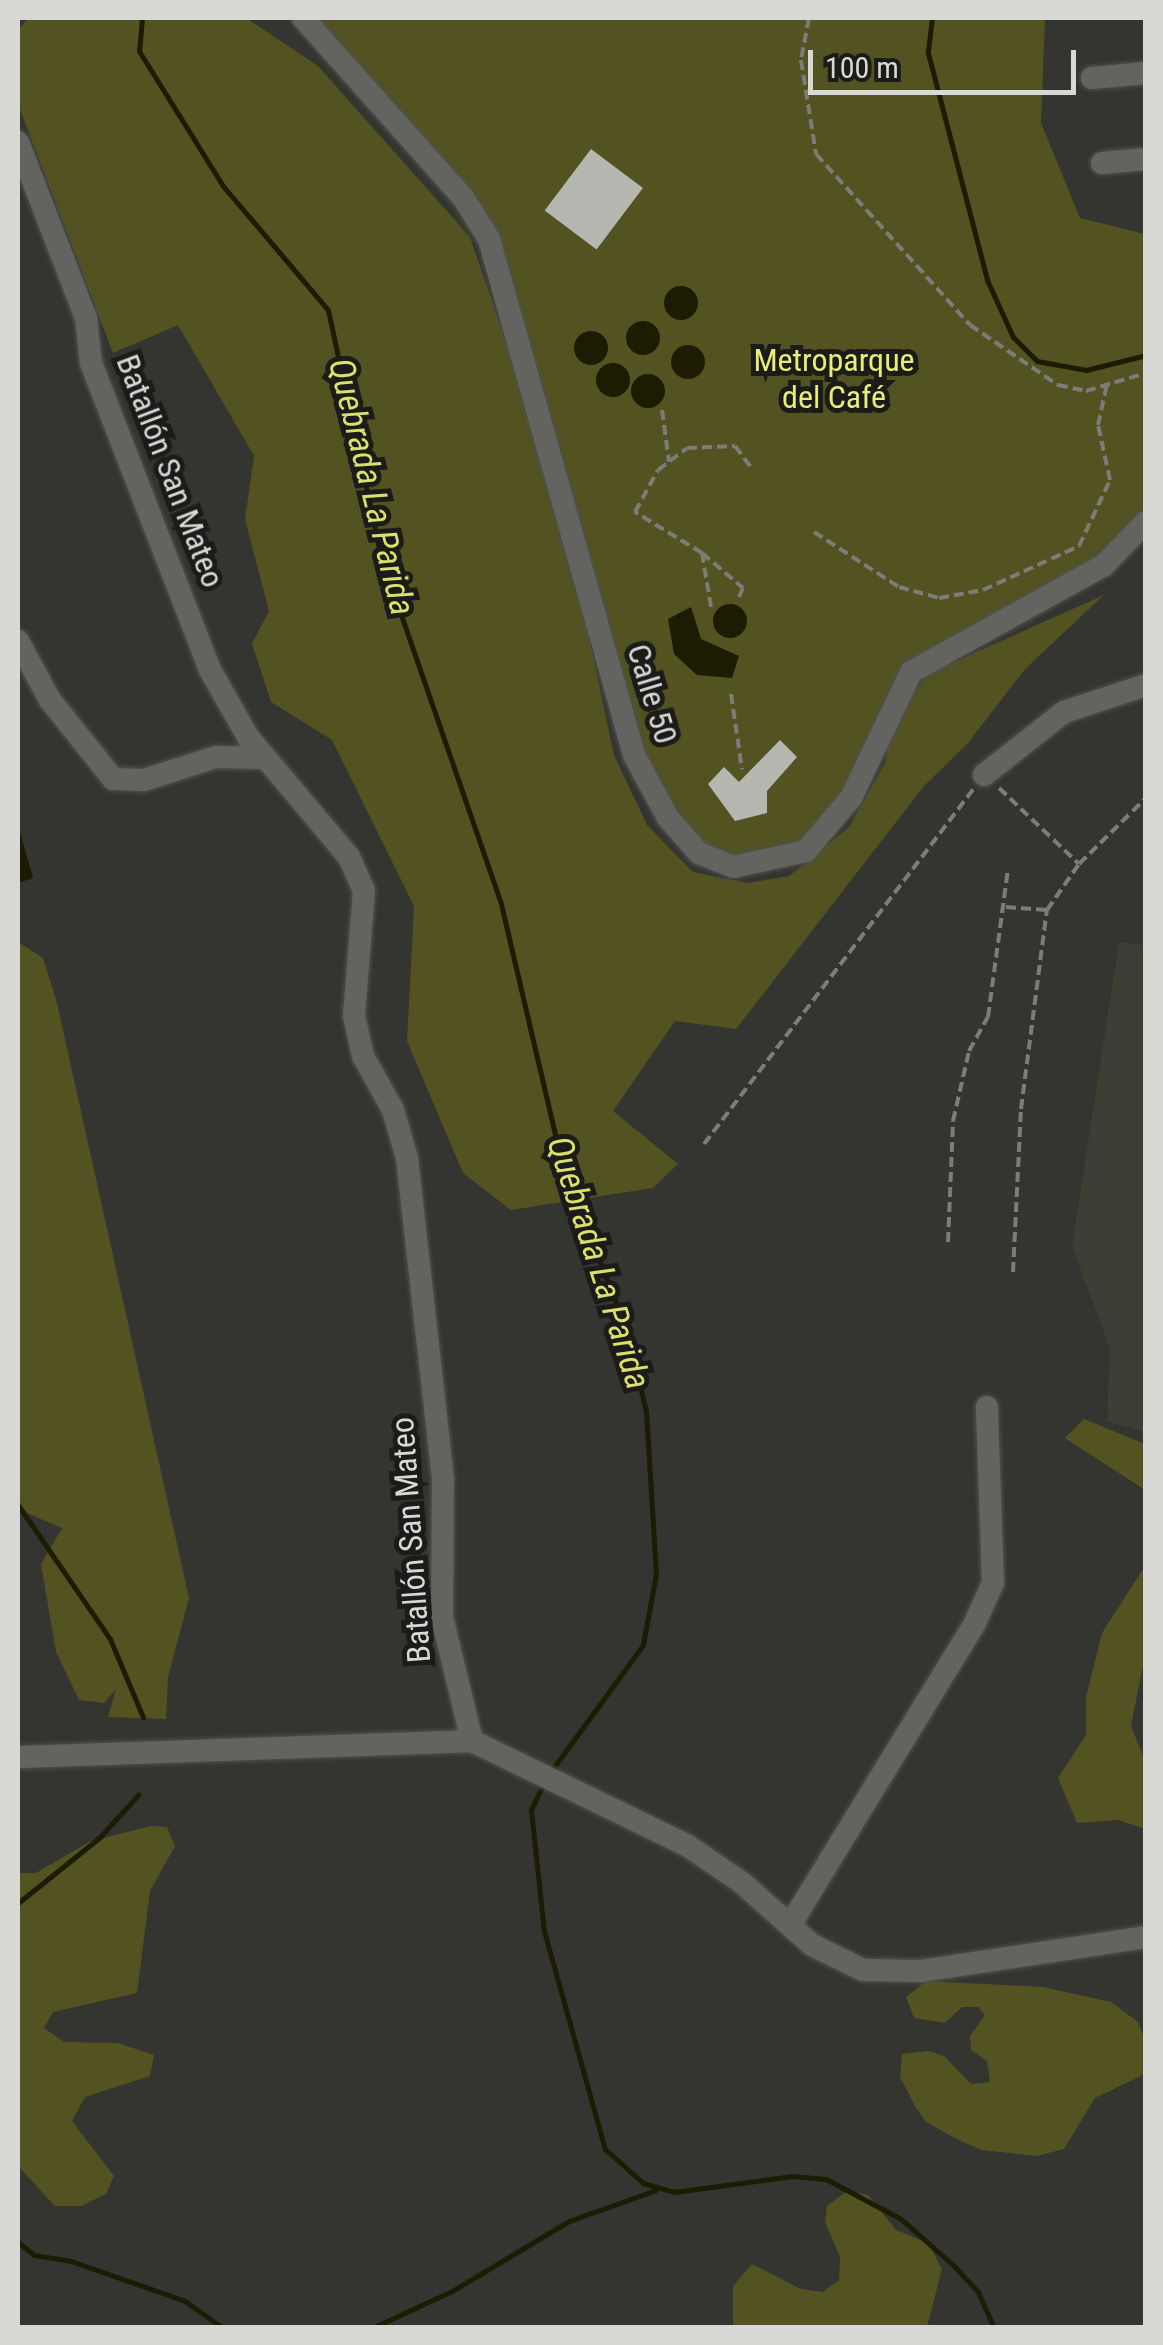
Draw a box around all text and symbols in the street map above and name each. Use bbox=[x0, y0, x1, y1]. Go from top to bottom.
scale bar bbox=[813, 30, 1080, 92]
text: 100 m bbox=[825, 50, 899, 85]
park label: Metroparque del Café bbox=[753, 342, 915, 417]
street label: Batallón San Mateo bbox=[108, 349, 232, 593]
water label: Quebrada La Parida bbox=[319, 354, 423, 620]
street label: Calle 50 bbox=[619, 640, 685, 748]
water label: Quebrada La Parida bbox=[537, 1131, 659, 1395]
street label: Batallón San Mateo bbox=[383, 1416, 439, 1664]

